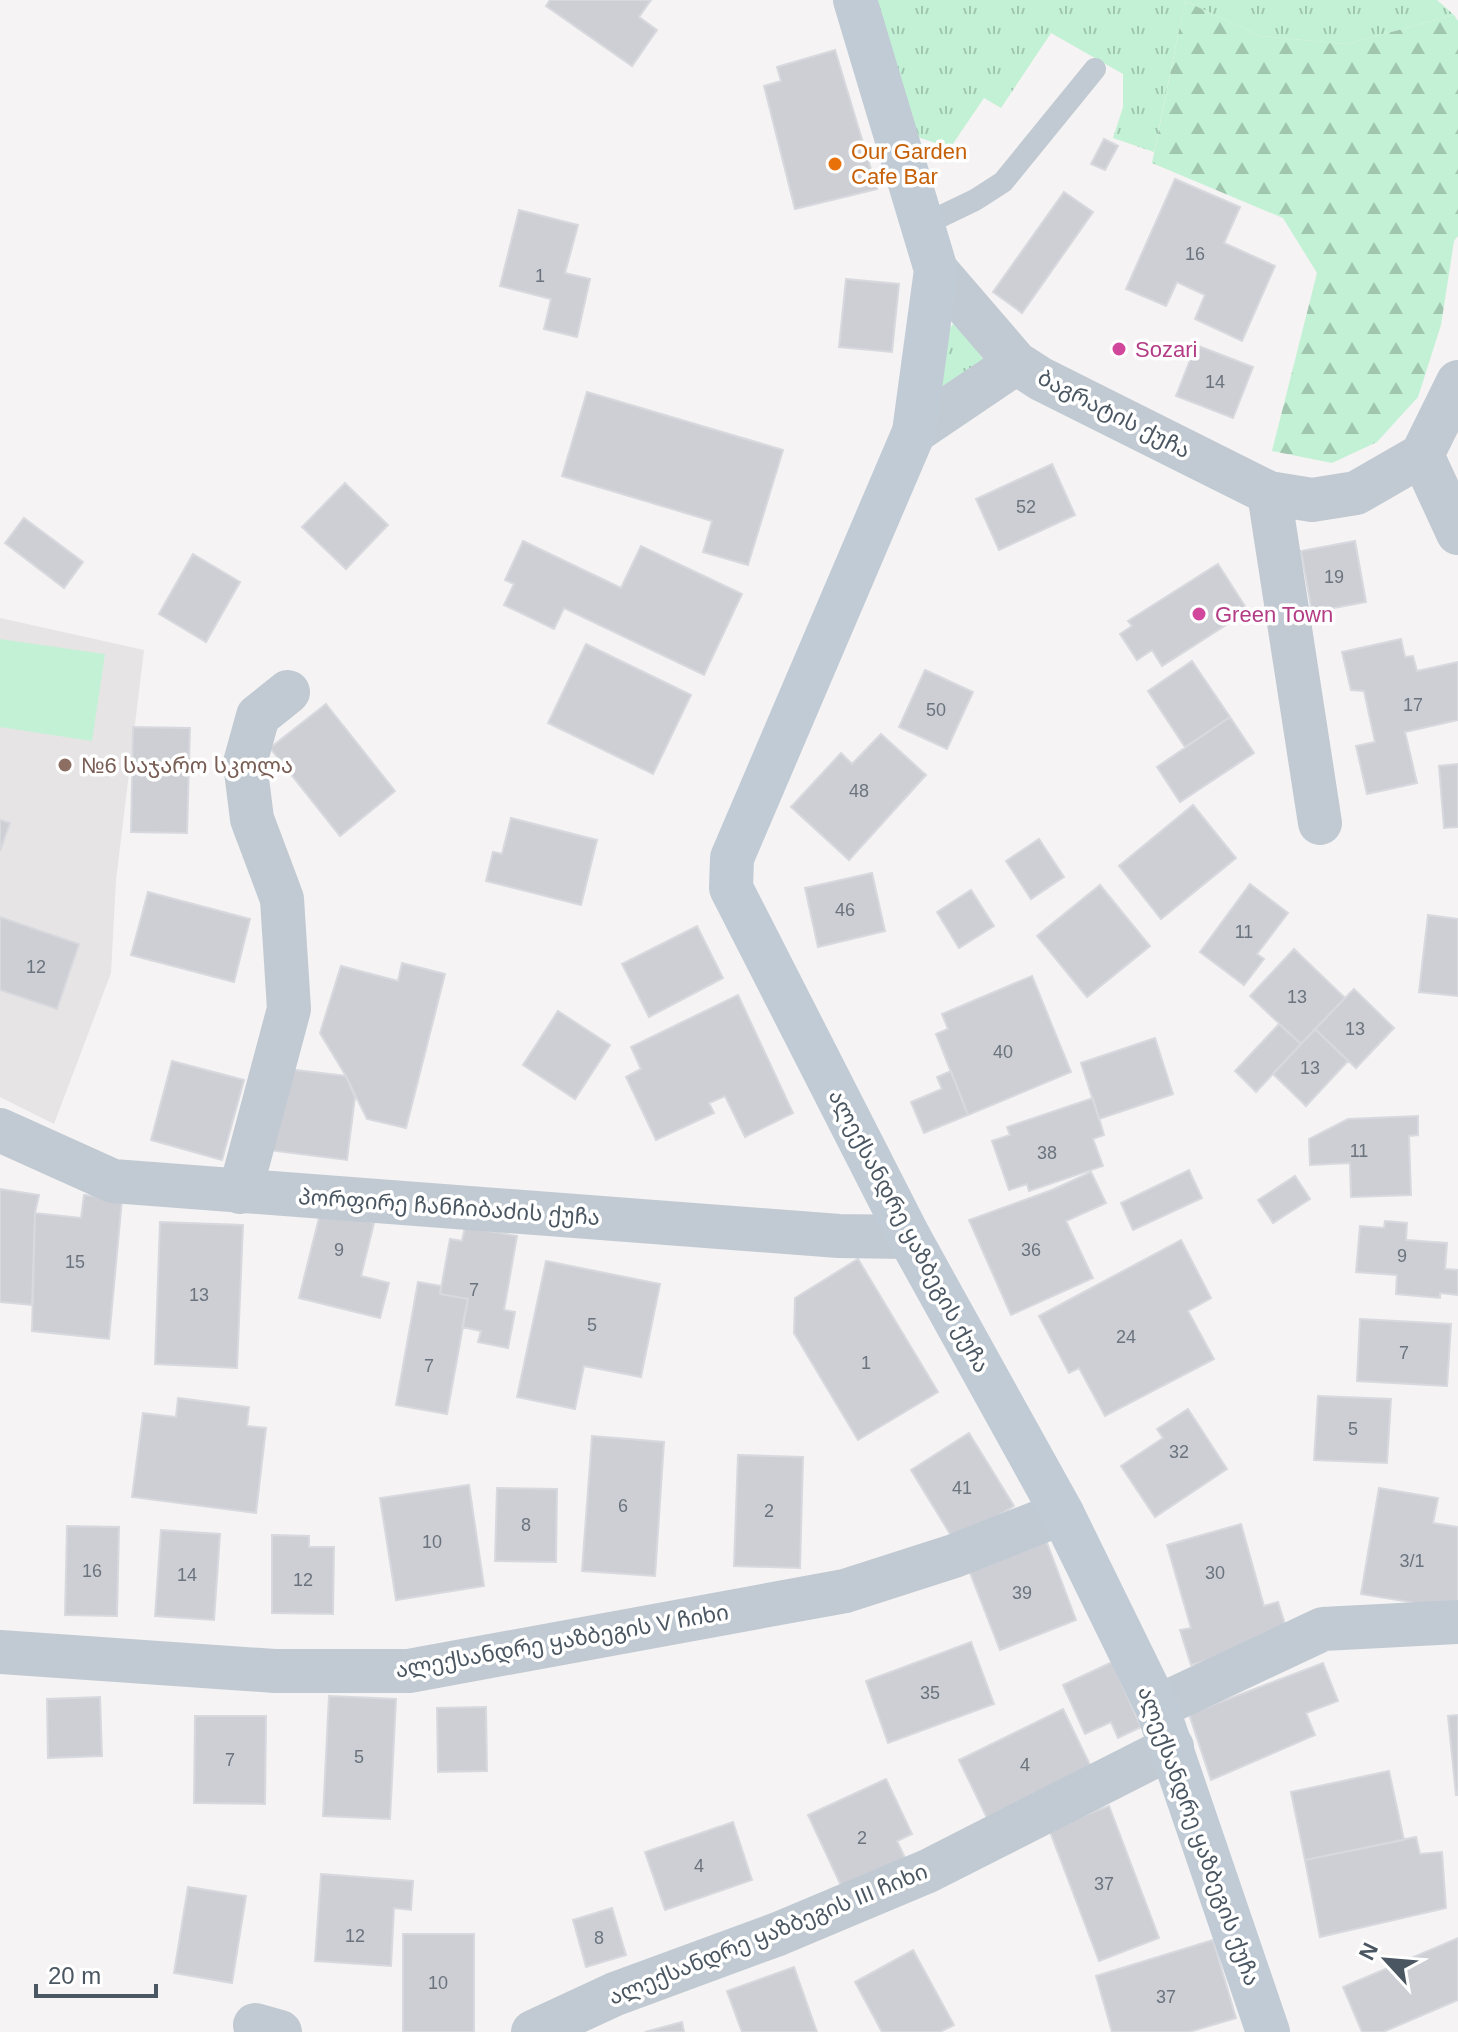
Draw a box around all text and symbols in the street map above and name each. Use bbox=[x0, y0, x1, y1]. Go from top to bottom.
place label: Our Garden Cafe Bar bbox=[851, 139, 967, 189]
marker: Our Garden Cafe Bar bbox=[826, 155, 844, 173]
house number: 16 bbox=[1185, 244, 1205, 264]
house number: 1 bbox=[535, 266, 545, 286]
place label: Sozari bbox=[1135, 337, 1197, 362]
marker: Sozari bbox=[1110, 340, 1128, 358]
street label: ბაგრატის ქუჩა bbox=[1034, 365, 1194, 463]
house number: 14 bbox=[1205, 372, 1225, 392]
house number: 52 bbox=[1016, 497, 1036, 517]
house number: 19 bbox=[1324, 567, 1344, 587]
place label: Green Town bbox=[1215, 602, 1333, 627]
marker: Green Town bbox=[1190, 605, 1208, 623]
house number: 17 bbox=[1403, 695, 1423, 715]
house number: 50 bbox=[926, 700, 946, 720]
place label: №6 საჯარო სკოლა bbox=[81, 753, 293, 779]
marker: №6 საჯარო სკოლა bbox=[56, 756, 74, 774]
house number: 48 bbox=[849, 781, 869, 801]
house number: 46 bbox=[835, 900, 855, 920]
house number: 11 bbox=[1235, 922, 1253, 942]
house number: 12 bbox=[26, 957, 46, 977]
house number: 13 bbox=[1287, 987, 1307, 1007]
house number: 13 bbox=[1345, 1019, 1365, 1039]
house number: 40 bbox=[993, 1042, 1013, 1062]
house number: 13 bbox=[1300, 1058, 1320, 1078]
street label: ალექსანდრე ყაზბეგის ქუჩა bbox=[823, 1085, 994, 1377]
house number: 11 bbox=[1350, 1141, 1368, 1161]
house number: 38 bbox=[1037, 1143, 1057, 1163]
street label: პორფირე ჩანჩიბაძის ქუჩა bbox=[297, 1184, 601, 1230]
house number: 9 bbox=[334, 1240, 344, 1260]
house number: 36 bbox=[1021, 1240, 1041, 1260]
house number: 9 bbox=[1397, 1246, 1407, 1266]
house number: 15 bbox=[65, 1252, 85, 1272]
house number: 7 bbox=[469, 1280, 479, 1300]
house number: 13 bbox=[189, 1285, 209, 1305]
house number: 5 bbox=[587, 1315, 597, 1335]
house number: 24 bbox=[1116, 1327, 1136, 1347]
house number: 7 bbox=[1399, 1343, 1409, 1363]
house number: 1 bbox=[861, 1353, 871, 1373]
house number: 7 bbox=[424, 1356, 434, 1376]
house number: 5 bbox=[1348, 1419, 1358, 1439]
house number: 32 bbox=[1169, 1442, 1189, 1462]
house number: 41 bbox=[952, 1478, 972, 1498]
house number: 6 bbox=[618, 1496, 628, 1516]
house number: 2 bbox=[764, 1501, 774, 1521]
house number: 8 bbox=[521, 1515, 531, 1535]
house number: 10 bbox=[422, 1532, 442, 1552]
house number: 3/1 bbox=[1399, 1551, 1425, 1571]
house number: 16 bbox=[82, 1561, 102, 1581]
house number: 30 bbox=[1205, 1563, 1225, 1583]
house number: 14 bbox=[177, 1565, 197, 1585]
house number: 12 bbox=[293, 1570, 313, 1590]
house number: 39 bbox=[1012, 1583, 1032, 1603]
street label: ალექსანდრე ყაზბეგის V ჩიხი bbox=[393, 1599, 731, 1684]
house number: 35 bbox=[920, 1683, 940, 1703]
street label: ალექსანდრე ყაზბეგის ქუჩა bbox=[1132, 1683, 1265, 1989]
house number: 5 bbox=[354, 1747, 364, 1767]
house number: 7 bbox=[225, 1750, 235, 1770]
house number: 4 bbox=[1020, 1755, 1030, 1775]
house number: 2 bbox=[857, 1828, 867, 1848]
house number: 4 bbox=[694, 1856, 704, 1876]
street label: ალექსანდრე ყაზბეგის III ჩიხი bbox=[605, 1858, 931, 2010]
house number: 37 bbox=[1094, 1874, 1114, 1894]
north arrow bbox=[1346, 1920, 1426, 2000]
house number: 12 bbox=[345, 1926, 365, 1946]
house number: 8 bbox=[594, 1928, 604, 1948]
text: N bbox=[1354, 1939, 1383, 1964]
scale bar bbox=[36, 1948, 156, 1998]
text: 20 m bbox=[48, 1962, 101, 1989]
house number: 10 bbox=[428, 1973, 448, 1993]
house number: 37 bbox=[1156, 1987, 1176, 2007]

